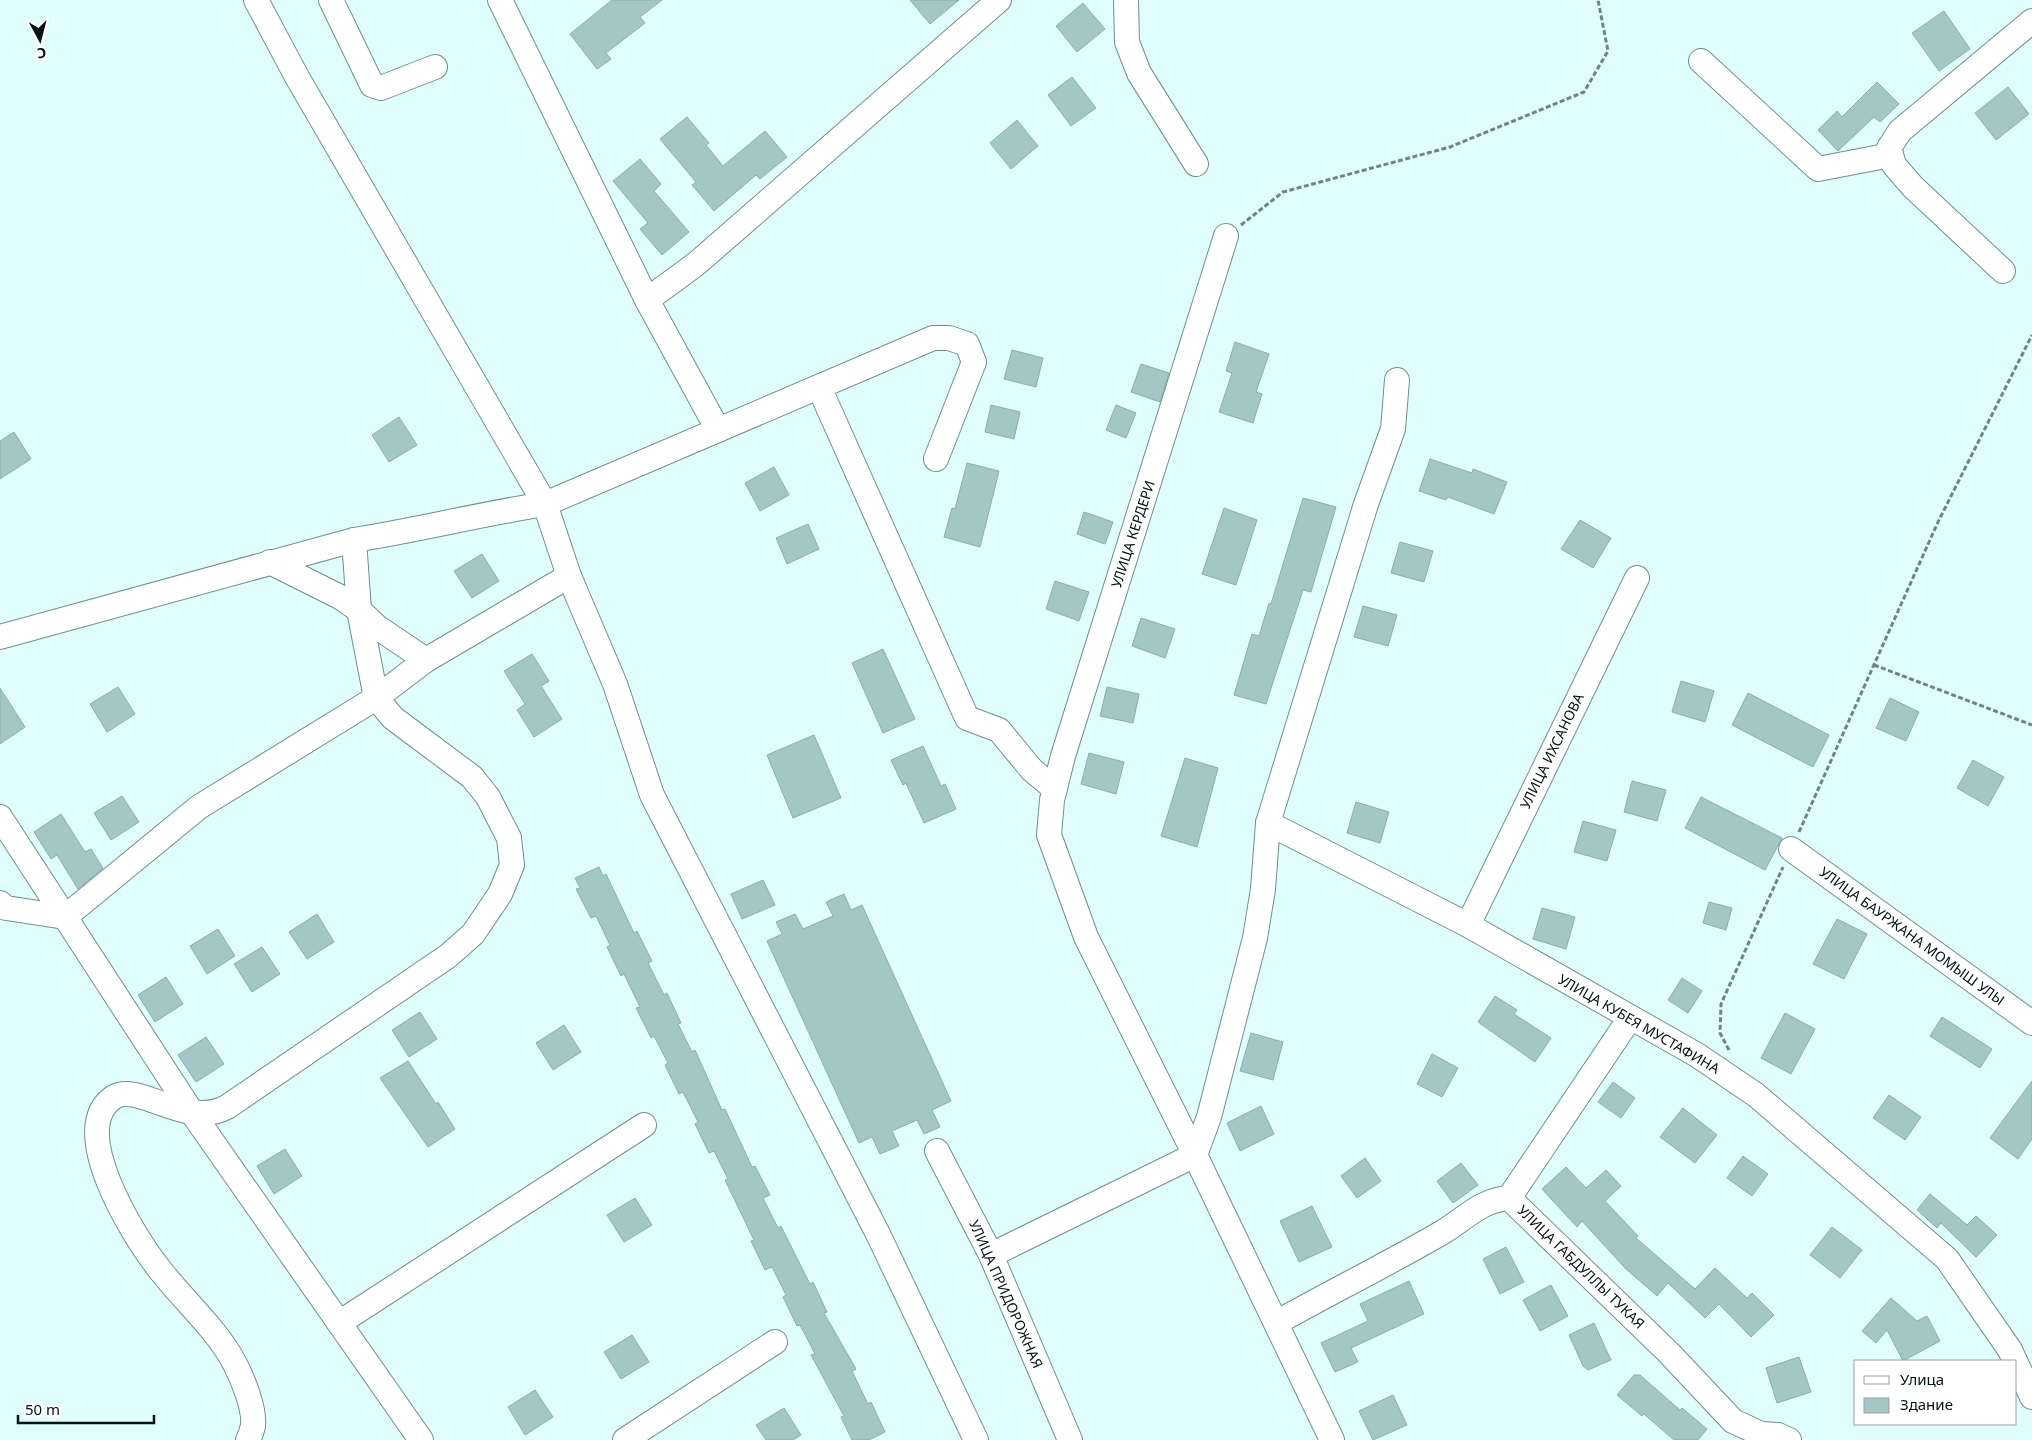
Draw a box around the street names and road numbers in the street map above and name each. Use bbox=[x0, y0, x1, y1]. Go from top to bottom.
street label: УЛИЦА КЕРДЕРИ bbox=[1106, 478, 1159, 590]
street label: УЛИЦА ИХСАНОВА bbox=[1515, 690, 1588, 812]
street label: УЛИЦА БАУРЖАНА МОМЫШ УЛЫ bbox=[1816, 862, 2009, 1009]
street label: УЛИЦА КУБЕЯ МУСТАФИНА bbox=[1555, 970, 1723, 1078]
street label: УЛИЦА ГАБДУЛЛЫ ТУКАЯ bbox=[1514, 1201, 1649, 1333]
street label: УЛИЦА ПРИДОРОЖНАЯ bbox=[965, 1217, 1048, 1371]

